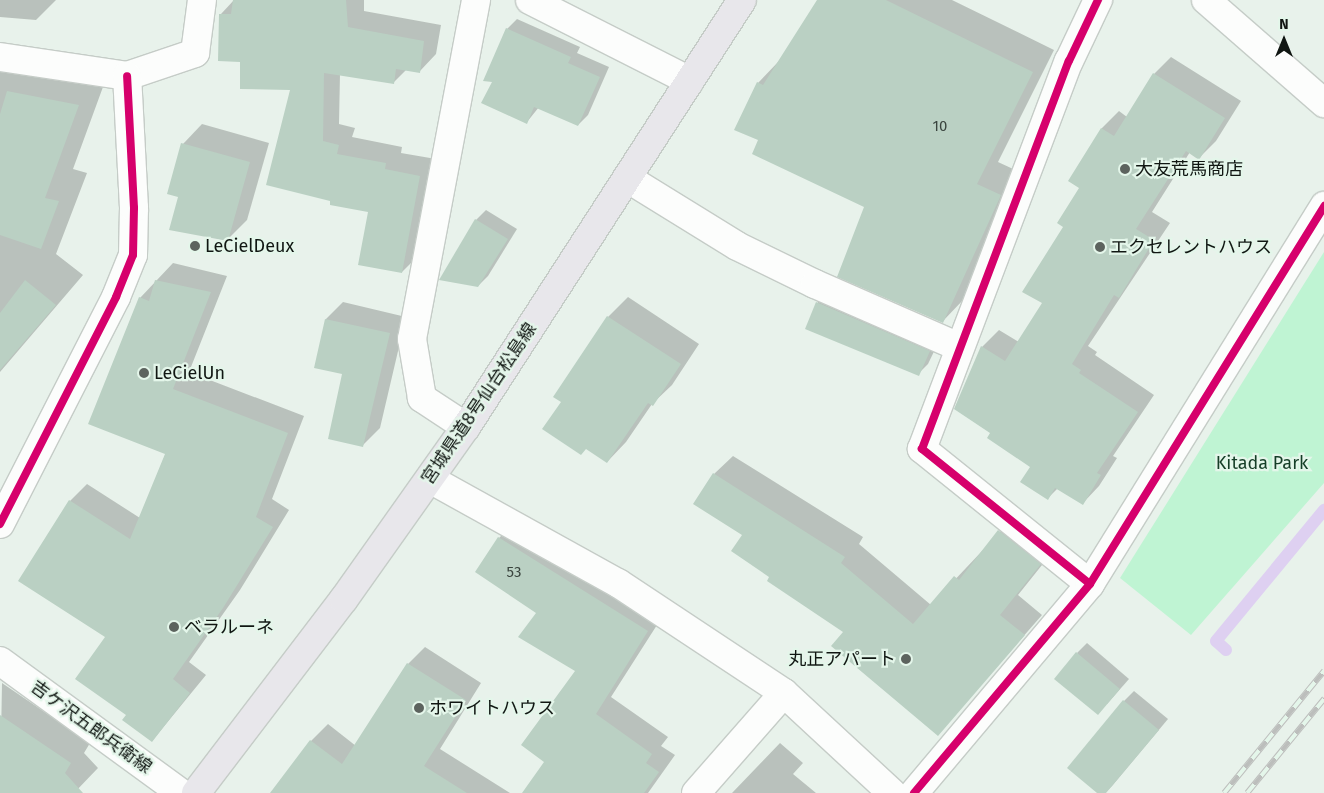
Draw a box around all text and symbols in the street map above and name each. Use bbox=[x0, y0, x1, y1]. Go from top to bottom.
north arrow bbox=[1259, 15, 1309, 65]
text: N bbox=[1279, 16, 1289, 33]
house number: 10 bbox=[933, 118, 947, 136]
place label: 大友荒馬商店 bbox=[1135, 158, 1243, 180]
marker: 大友荒馬商店 bbox=[1119, 163, 1131, 175]
place label: LeCielDeux bbox=[205, 235, 294, 257]
place label: エクセレントハウス bbox=[1110, 236, 1272, 258]
marker: LeCielDeux bbox=[189, 240, 201, 252]
marker: エクセレントハウス bbox=[1094, 241, 1106, 253]
street label: 宮城県道8号仙台松島線 bbox=[417, 319, 541, 489]
place label: LeCielUn bbox=[154, 362, 225, 384]
marker: LeCielUn bbox=[138, 367, 150, 379]
park label: Kitada Park bbox=[1216, 452, 1308, 474]
house number: 53 bbox=[507, 564, 521, 582]
place label: ベラルーネ bbox=[184, 616, 274, 638]
marker: ベラルーネ bbox=[168, 621, 180, 633]
place label: 丸正アパート bbox=[788, 648, 896, 670]
marker: 丸正アパート bbox=[900, 653, 912, 665]
street label: 吉ケ沢五郎兵衛線 bbox=[26, 676, 156, 778]
place label: ホワイトハウス bbox=[429, 697, 555, 719]
marker: ホワイトハウス bbox=[413, 702, 425, 714]

